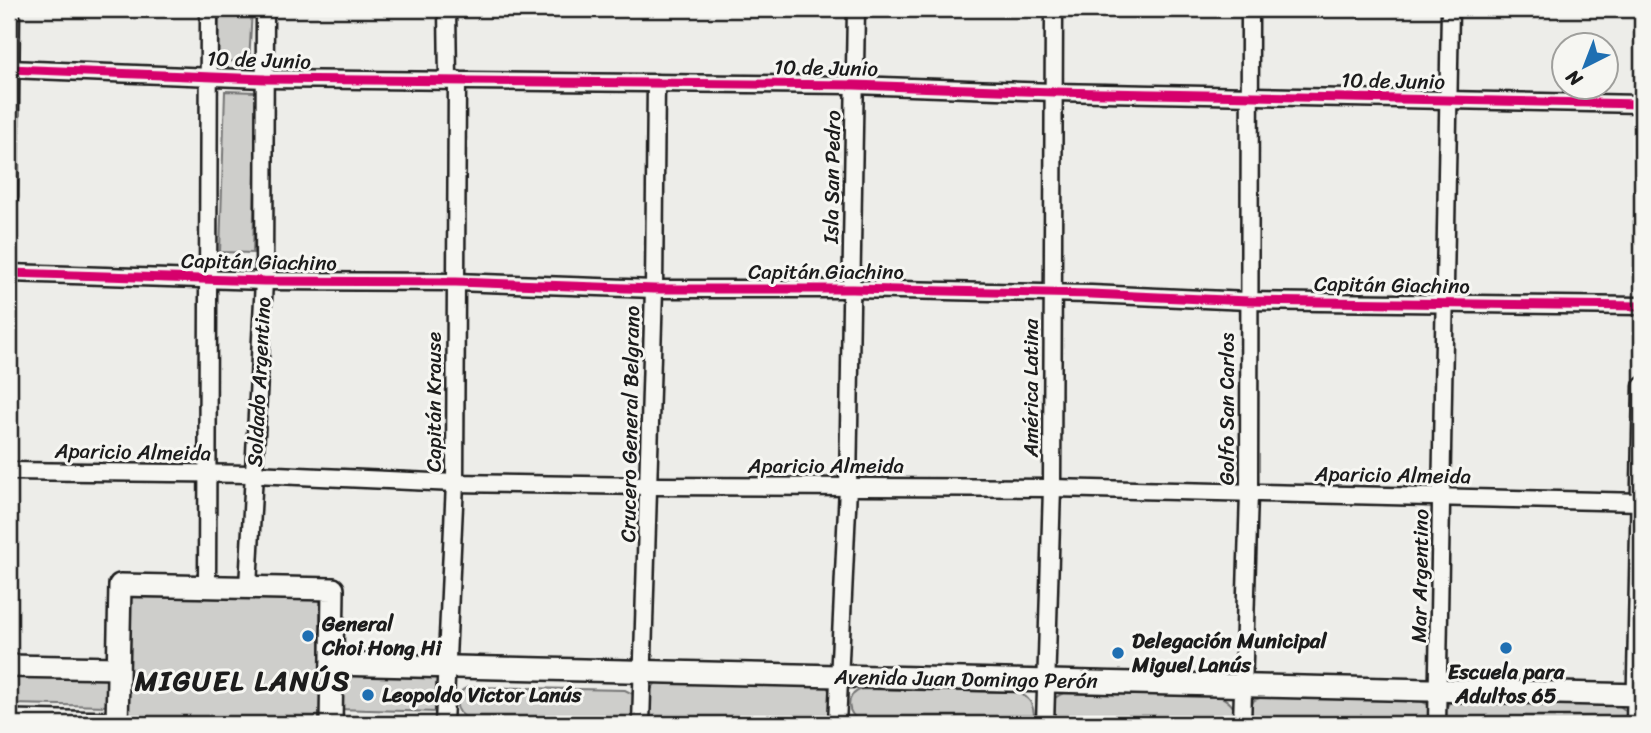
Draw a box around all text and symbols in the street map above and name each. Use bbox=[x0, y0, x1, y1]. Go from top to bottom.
north arrow bbox=[1550, 32, 1620, 102]
street label: 10 de Junio bbox=[206, 39, 312, 81]
street label: 10 de Junio bbox=[774, 48, 879, 88]
street label: 10 de Junio bbox=[1341, 61, 1446, 101]
text: N bbox=[1557, 61, 1591, 96]
street label: Isla San Pedro bbox=[812, 110, 852, 245]
street label: Capitán Giachino bbox=[181, 242, 337, 282]
street label: Capitán Giachino bbox=[748, 253, 904, 291]
street label: Capitán Giachino bbox=[1314, 265, 1470, 305]
street label: Soldado Argentino bbox=[236, 296, 282, 468]
street label: Crucero General Belgrano bbox=[609, 305, 651, 543]
street label: América Latina bbox=[1012, 318, 1050, 458]
street label: Capitán Krause bbox=[415, 332, 453, 472]
street label: Golfo San Carlos bbox=[1208, 332, 1246, 485]
street label: Aparicio Almeida bbox=[54, 432, 212, 472]
street label: Aparicio Almeida bbox=[747, 447, 905, 485]
street label: Aparicio Almeida bbox=[1314, 455, 1472, 495]
street label: Mar Argentino bbox=[1400, 508, 1440, 643]
place label: General Choi Hong Hi bbox=[321, 605, 443, 667]
place label: Delegación Municipal Miguel Lanús bbox=[1131, 622, 1327, 684]
marker: General Choi Hong Hi bbox=[300, 628, 316, 644]
marker: Escuela para Adultos 65 bbox=[1498, 640, 1514, 656]
marker: Delegación Municipal Miguel Lanús bbox=[1110, 645, 1126, 661]
place label: Escuela para Adultos 65 bbox=[1448, 653, 1566, 715]
district label: MIGUEL LANÚS bbox=[134, 656, 351, 705]
street label: Avenida Juan Domingo Perón bbox=[833, 658, 1098, 700]
place label: Leopoldo Victor Lanús bbox=[382, 676, 582, 714]
marker: Leopoldo Victor Lanús bbox=[360, 687, 376, 703]

